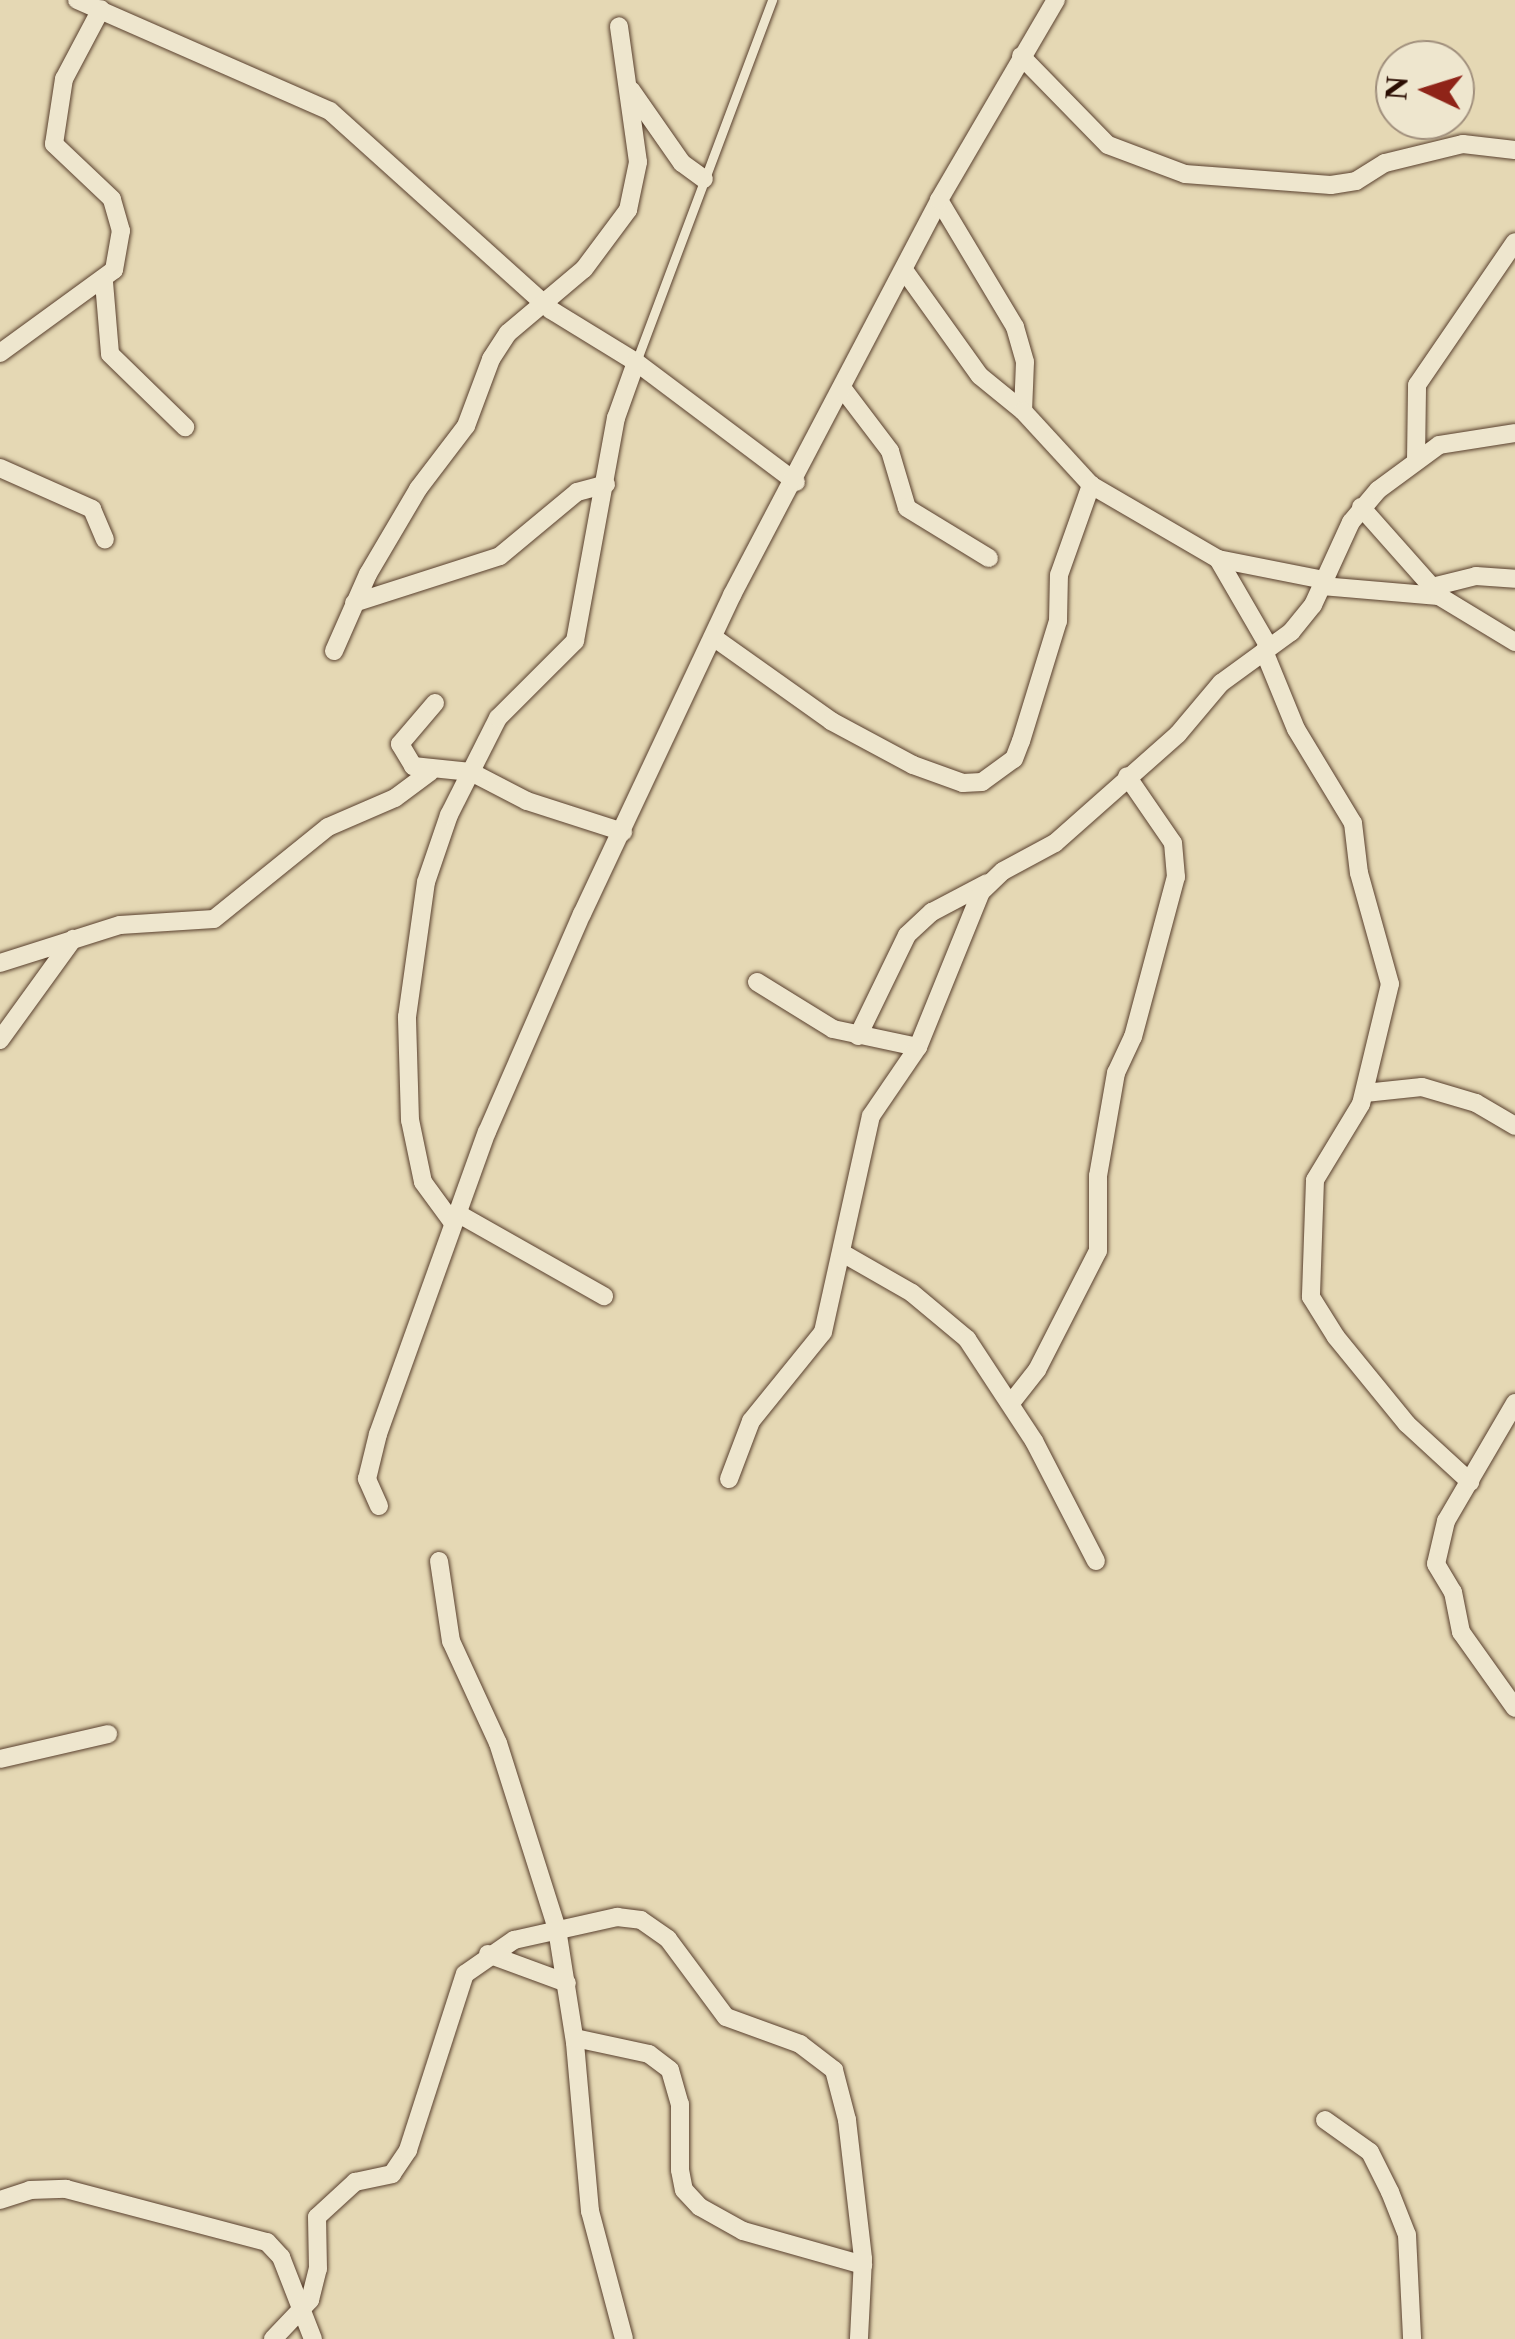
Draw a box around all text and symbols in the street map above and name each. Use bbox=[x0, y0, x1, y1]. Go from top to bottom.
north arrow bbox=[1375, 40, 1475, 140]
text: N bbox=[1379, 75, 1415, 101]

